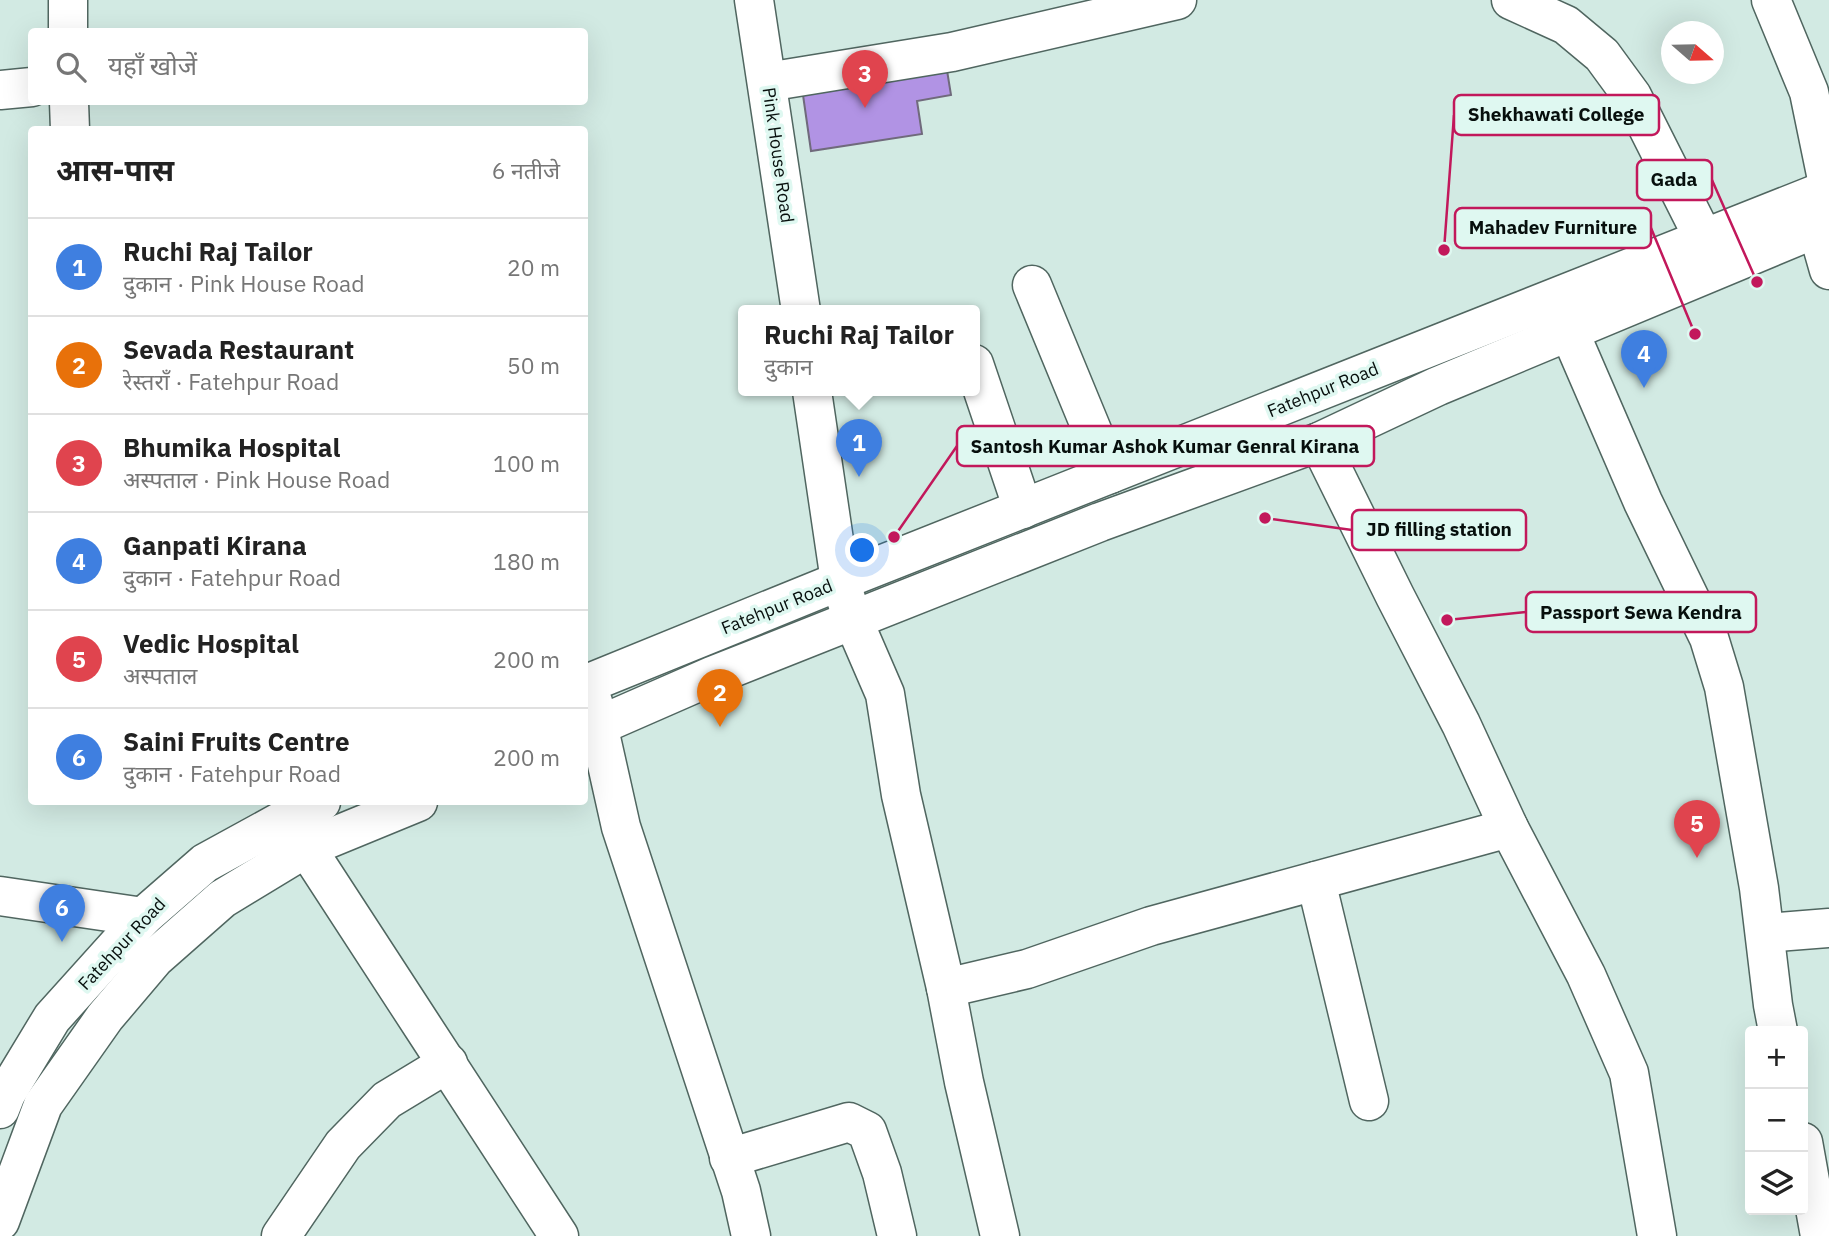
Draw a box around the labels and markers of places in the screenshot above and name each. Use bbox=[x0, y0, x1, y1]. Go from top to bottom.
pin: 3 bbox=[842, 50, 888, 108]
callout: Shekhawati College bbox=[1454, 95, 1659, 135]
callout: Gada bbox=[1637, 160, 1712, 200]
callout: Mahadev Furniture bbox=[1455, 208, 1651, 248]
pin: 4 bbox=[1621, 330, 1667, 388]
pin: 1 bbox=[836, 419, 882, 477]
callout: Santosh Kumar Ashok Kumar Genral Kirana bbox=[957, 426, 1374, 466]
callout: JD filling station bbox=[1352, 510, 1526, 550]
callout: Passport Sewa Kendra bbox=[1526, 592, 1756, 632]
pin: 2 bbox=[697, 669, 743, 727]
pin: 5 bbox=[1674, 800, 1720, 858]
pin: 6 bbox=[39, 884, 85, 942]

